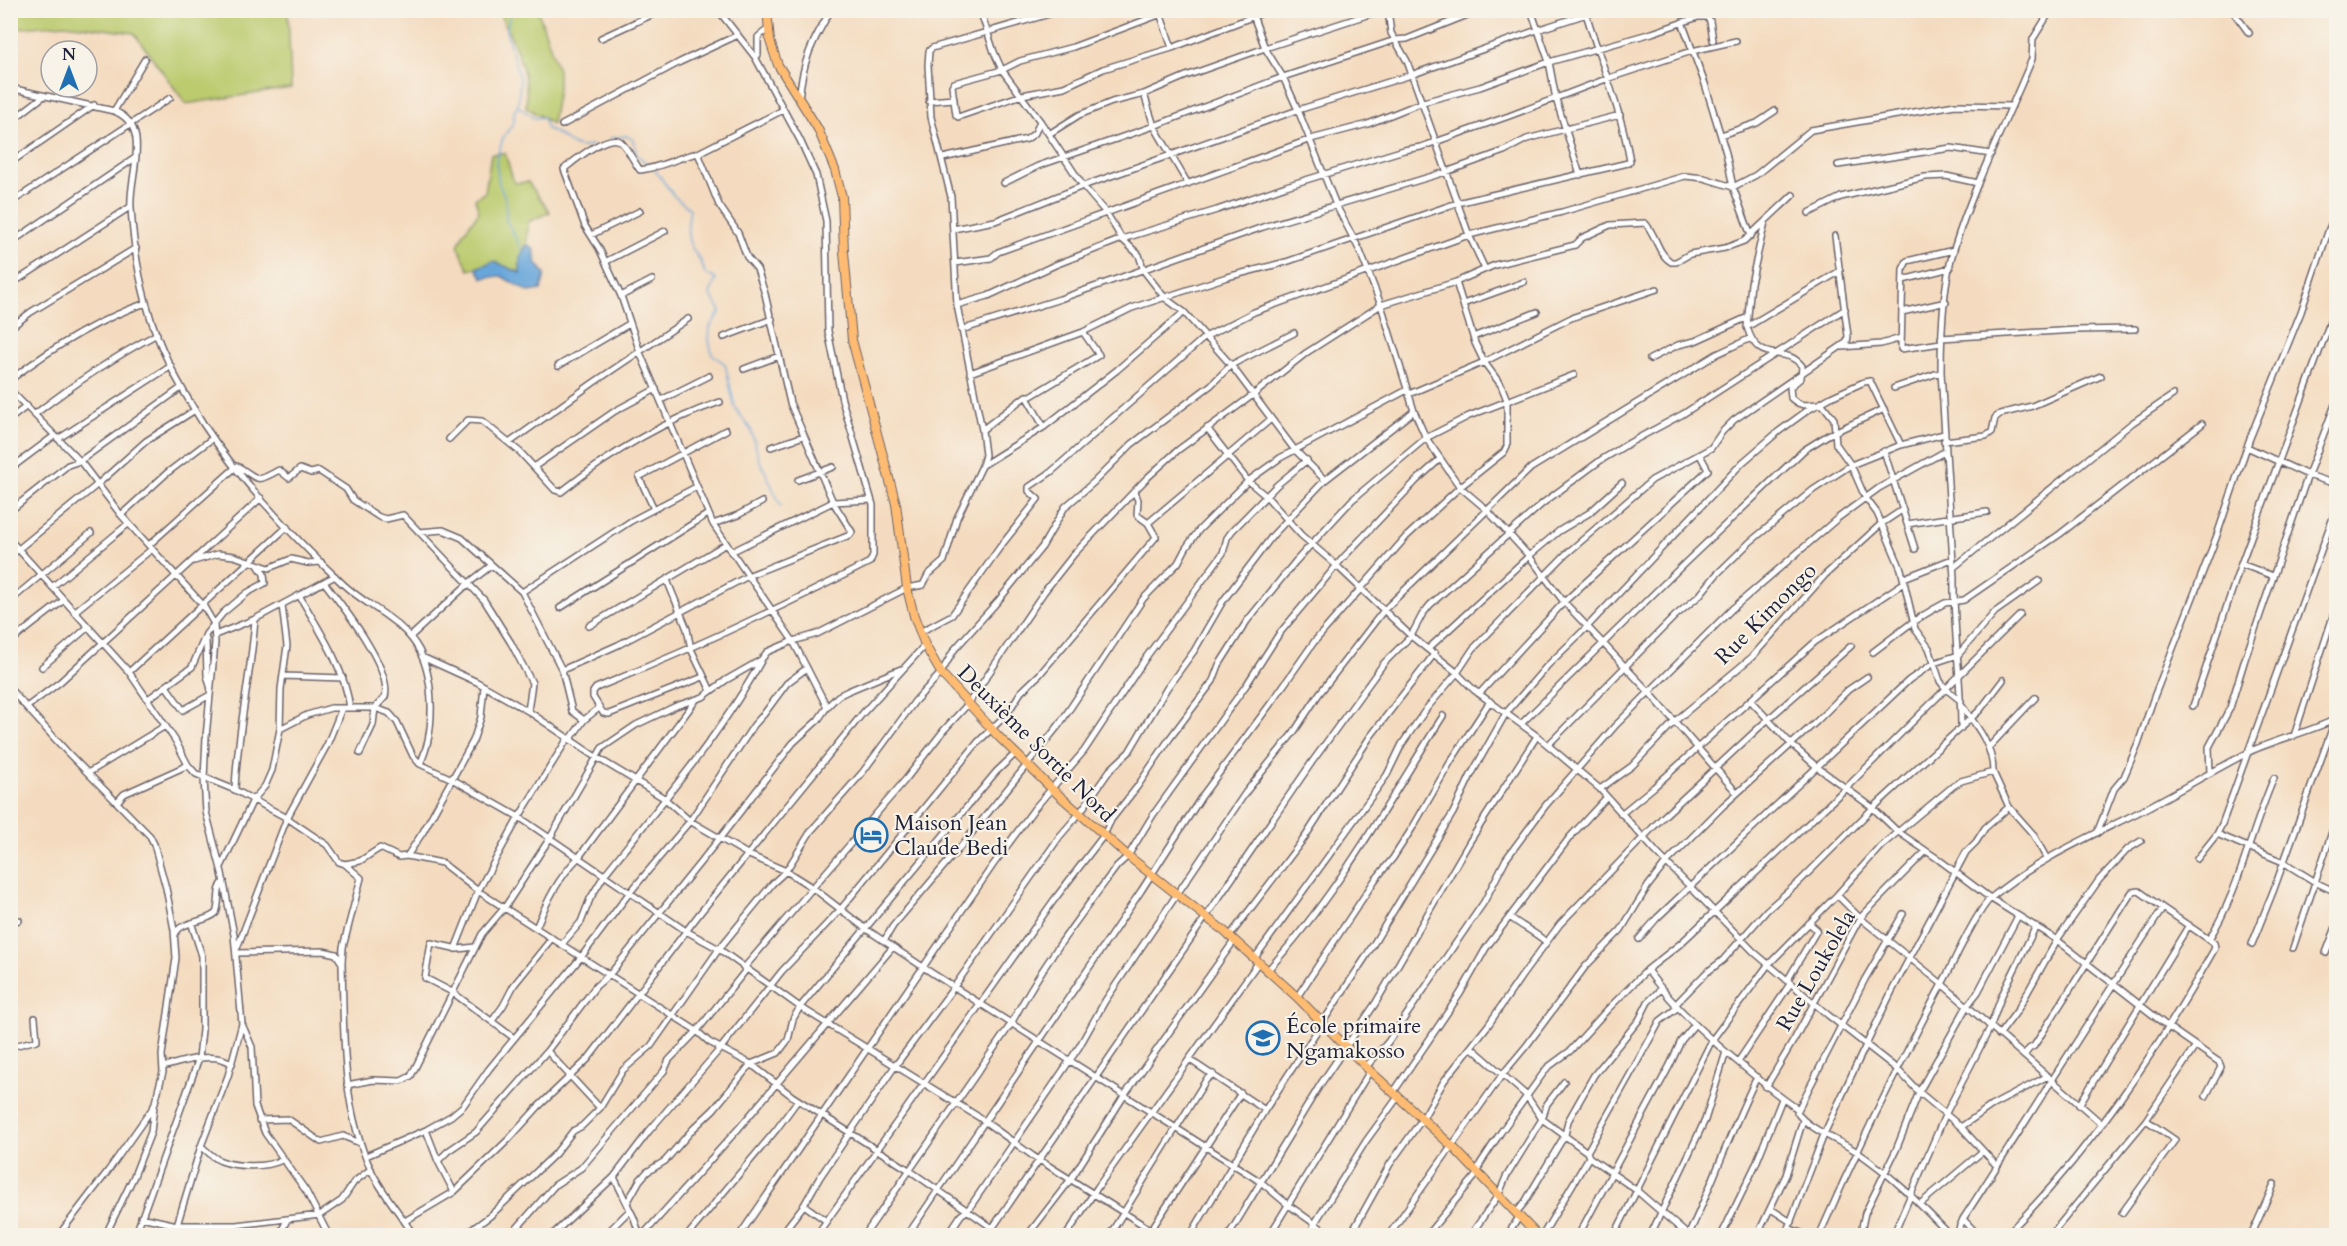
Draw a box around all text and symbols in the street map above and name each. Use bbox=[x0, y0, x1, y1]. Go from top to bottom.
north arrow bbox=[39, 39, 99, 99]
text: N bbox=[62, 44, 76, 66]
street label: Rue Kimongo bbox=[1708, 556, 1823, 671]
street label: Deuxième Sortie Nord bbox=[951, 658, 1122, 829]
place label: Maison Jean Claude Bedi bbox=[894, 808, 1008, 863]
hotel icon: Maison Jean Claude Bedi bbox=[853, 817, 889, 853]
street label: Rue Loukolela bbox=[1769, 904, 1863, 1036]
place label: École primaire Ngamakosso bbox=[1286, 1011, 1421, 1066]
school or university icon: École primaire Ngamakosso bbox=[1245, 1020, 1281, 1056]

